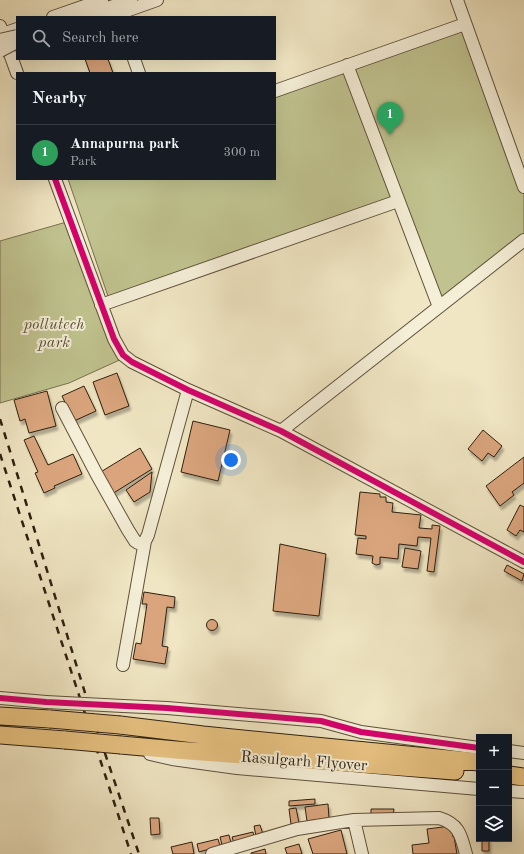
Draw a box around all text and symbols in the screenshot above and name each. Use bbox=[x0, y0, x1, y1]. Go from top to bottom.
search box bbox=[16, 16, 276, 60]
icon: search bbox=[30, 27, 52, 49]
text: Search here bbox=[62, 31, 139, 46]
text: Nearby bbox=[32, 90, 87, 107]
pin: 1 bbox=[377, 102, 403, 135]
text: Annapurna park bbox=[70, 137, 179, 152]
text: 1 bbox=[41, 146, 49, 159]
text: 300 m bbox=[223, 146, 260, 159]
text: Park bbox=[70, 155, 97, 168]
park label: pollutech park bbox=[21, 317, 85, 351]
your location bbox=[221, 450, 241, 470]
map controls bbox=[476, 734, 512, 842]
button: + bbox=[476, 734, 512, 770]
street label: Rasulgarh Flyover bbox=[240, 750, 368, 774]
button: − bbox=[476, 770, 512, 806]
button: layers bbox=[476, 806, 512, 842]

